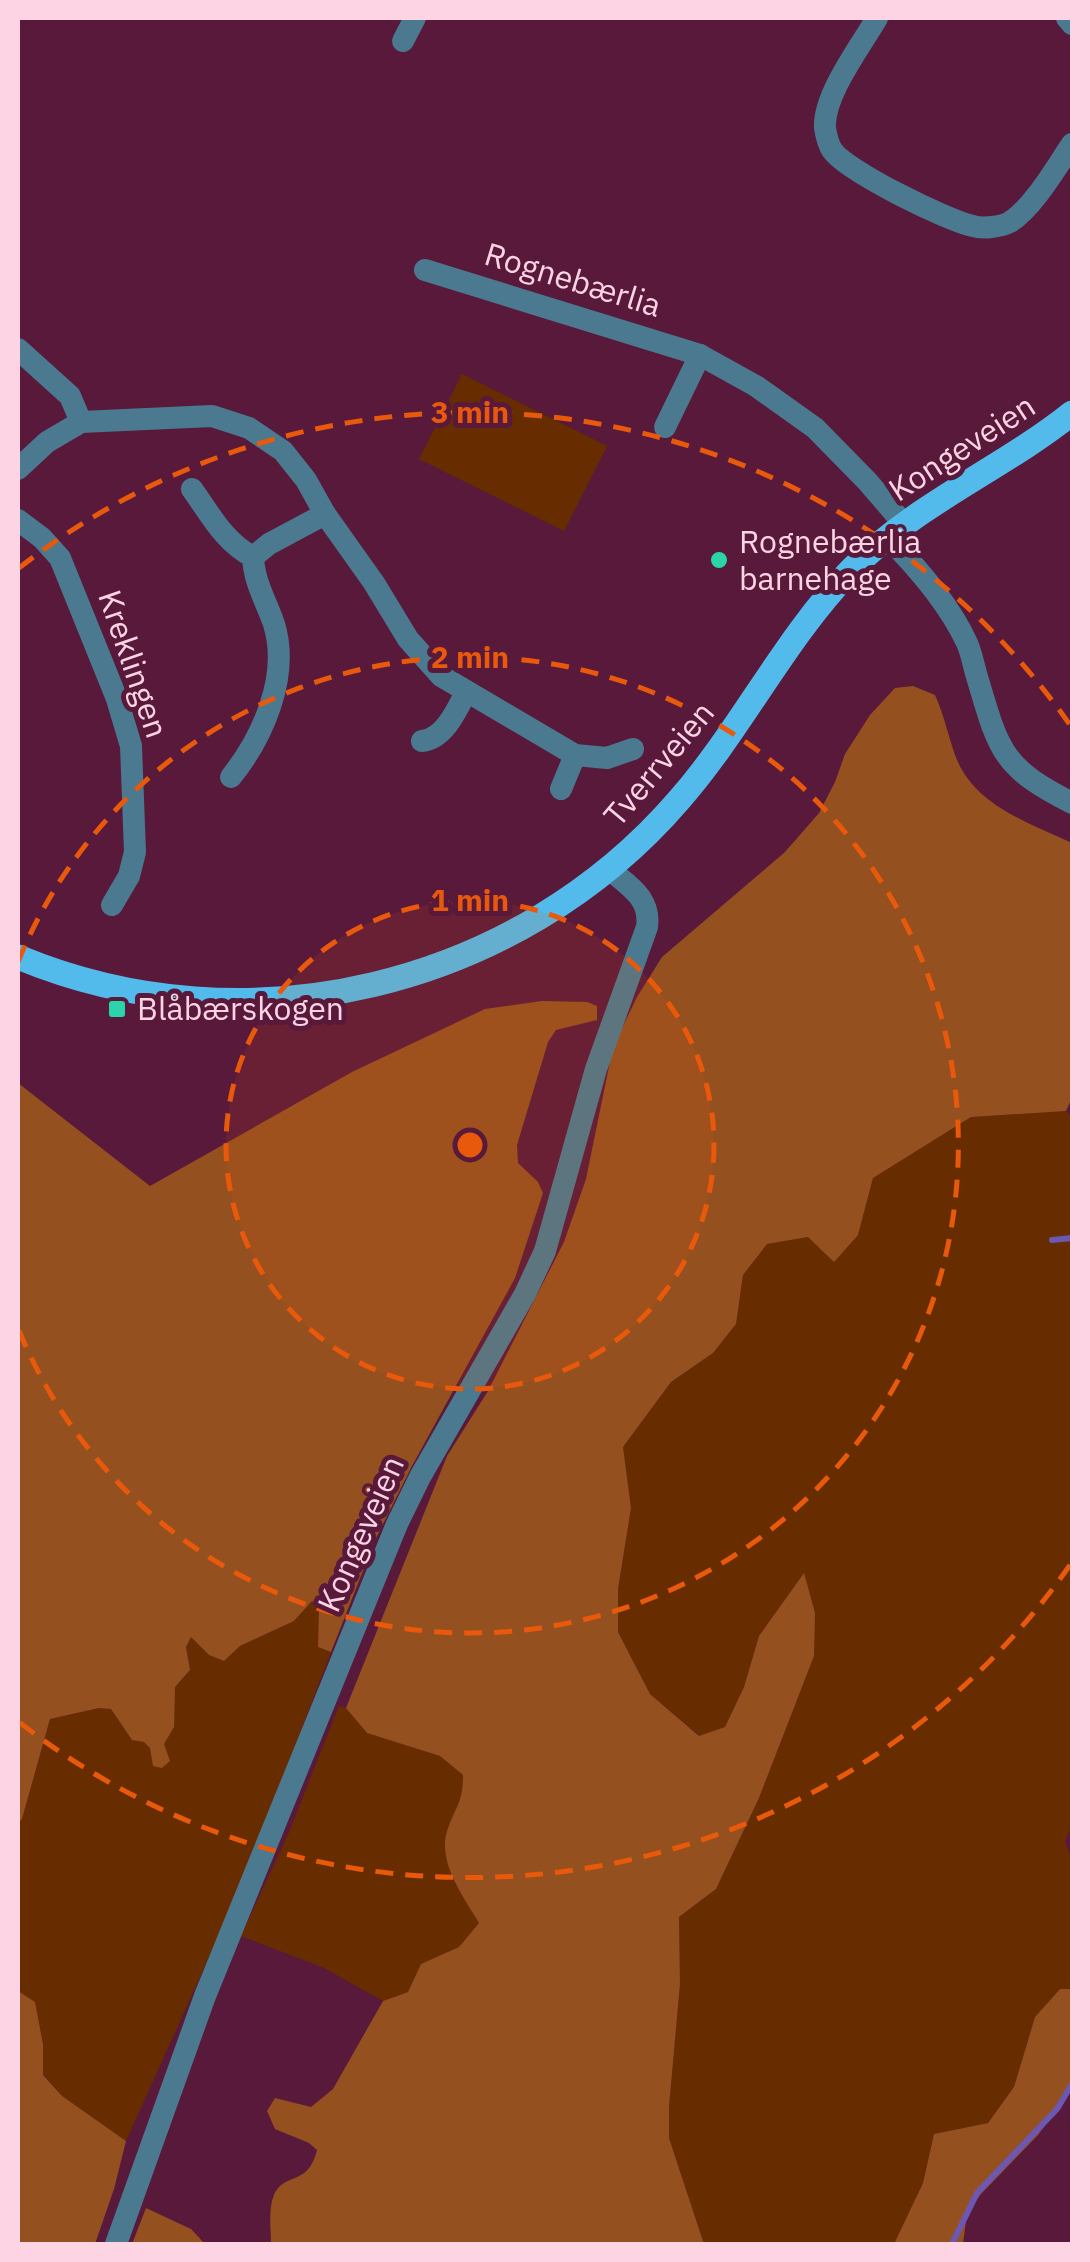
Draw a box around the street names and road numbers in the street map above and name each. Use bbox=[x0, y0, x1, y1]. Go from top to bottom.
street label: Rognebærlia bbox=[480, 232, 667, 326]
street label: Kongeveien bbox=[880, 384, 1043, 510]
street label: Kreklingen bbox=[89, 584, 179, 743]
street label: Tverrveien bbox=[594, 692, 723, 835]
street label: Kongeveien bbox=[307, 1449, 413, 1618]

